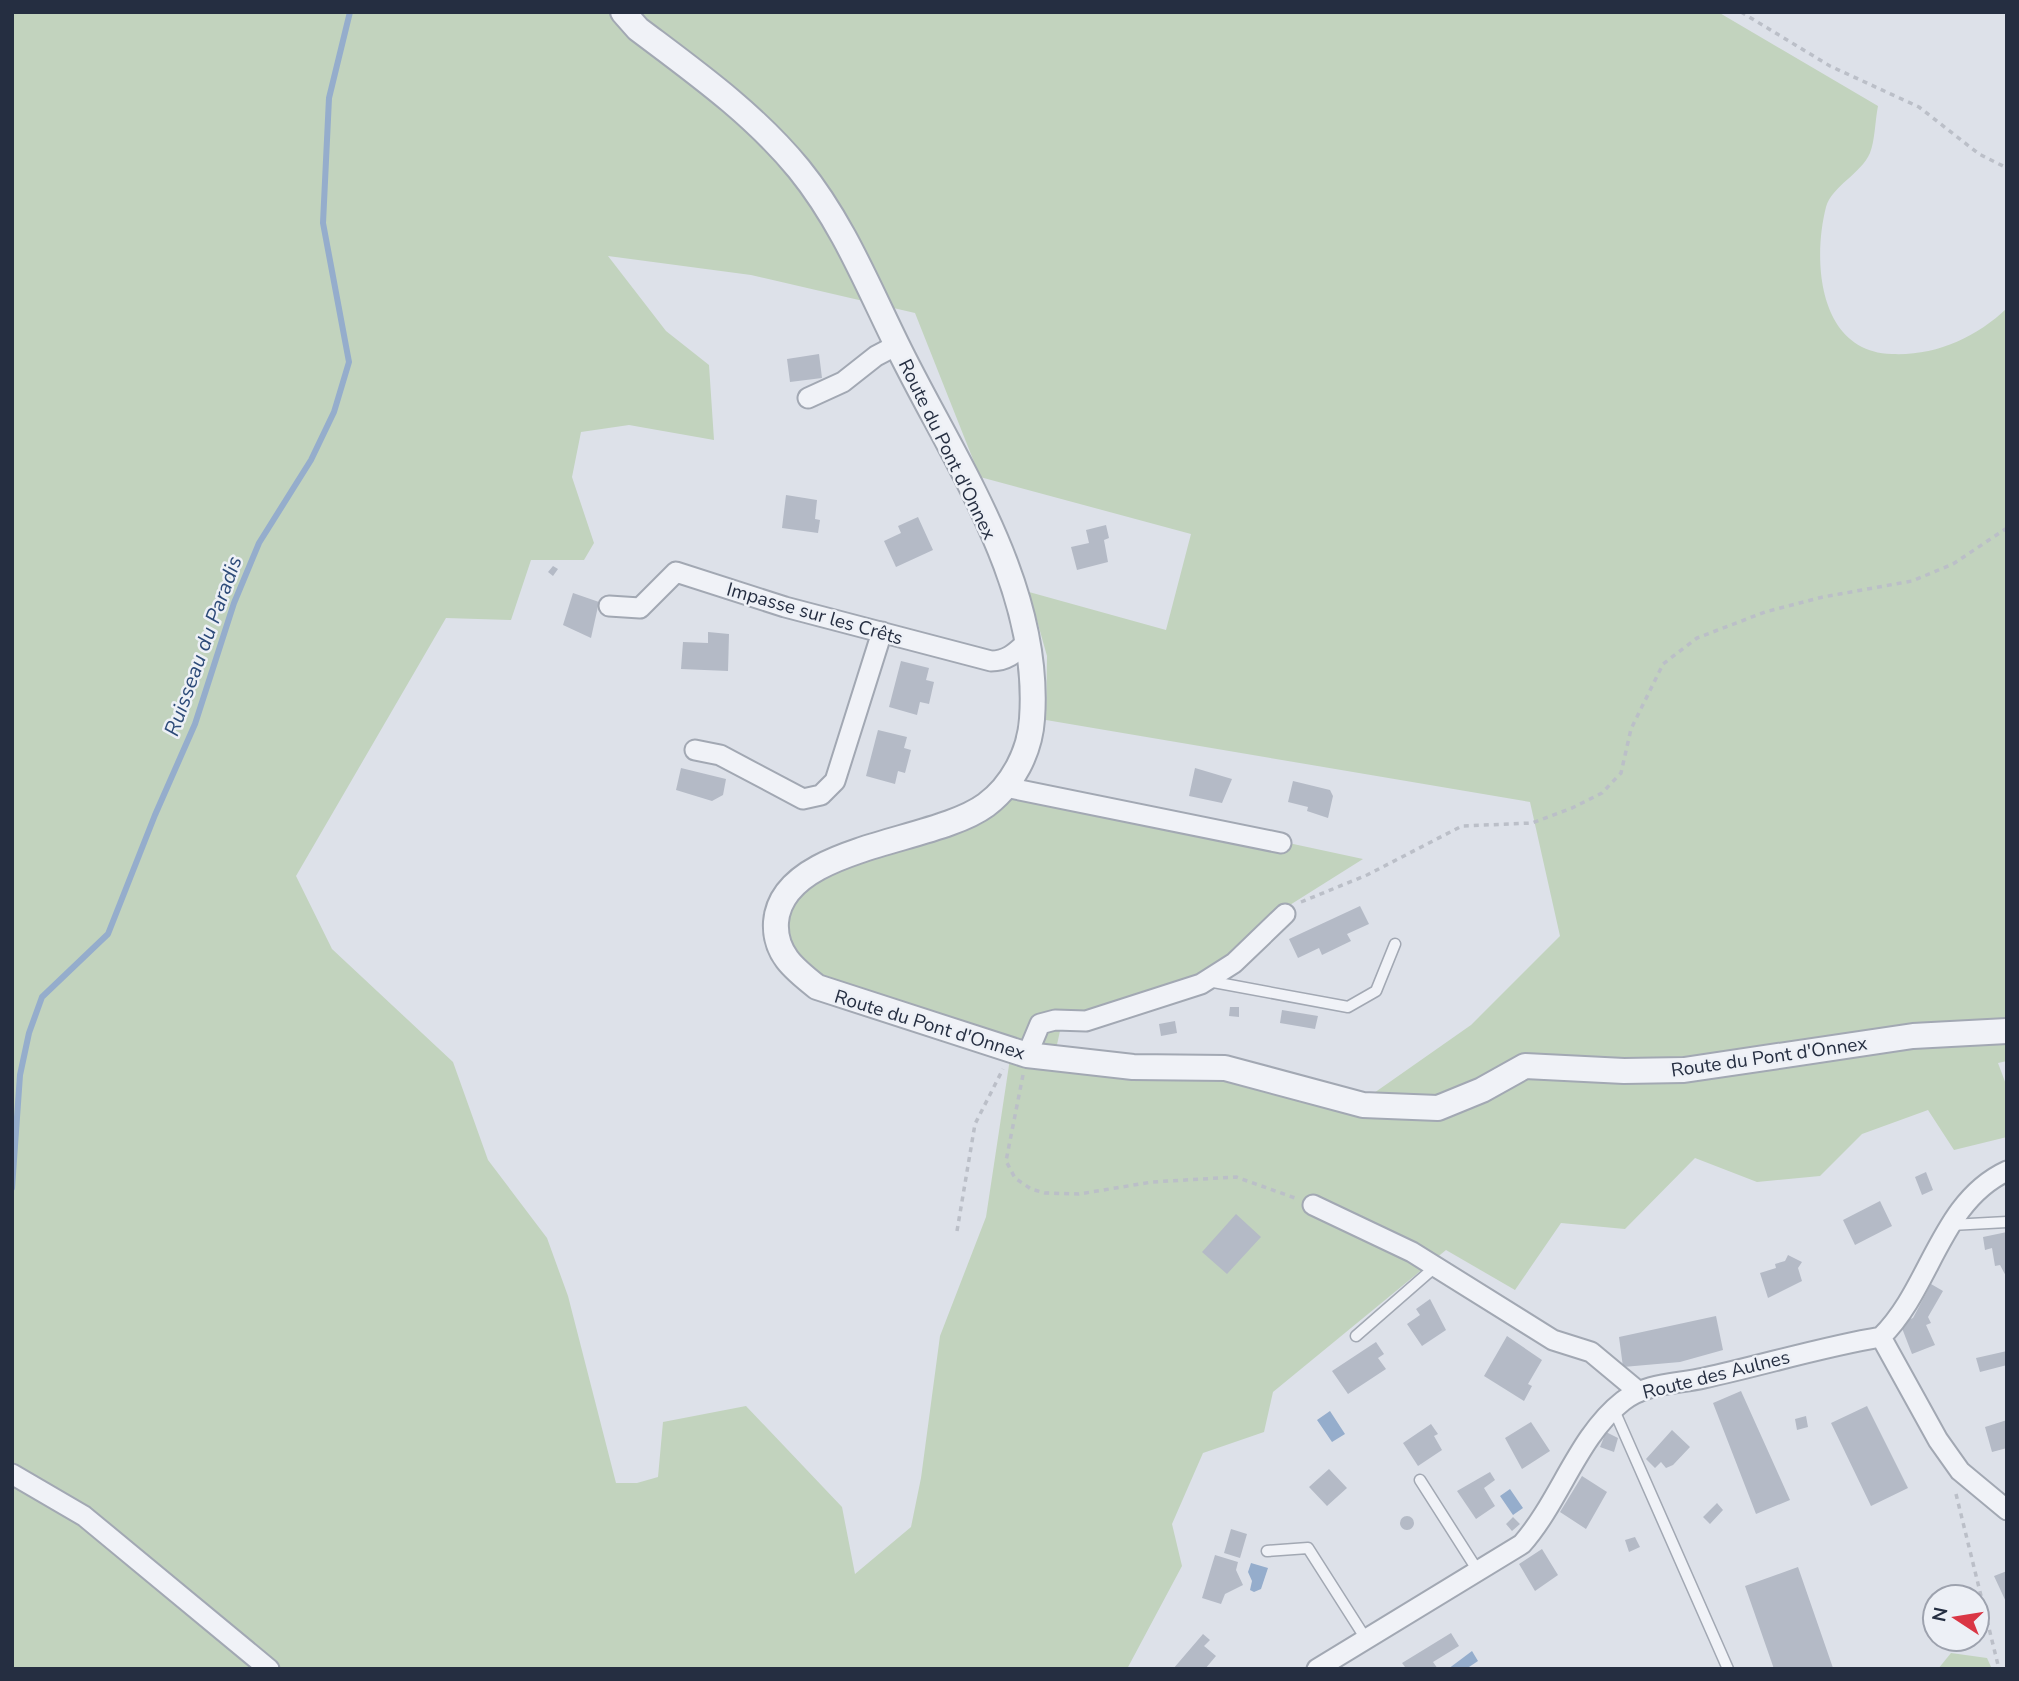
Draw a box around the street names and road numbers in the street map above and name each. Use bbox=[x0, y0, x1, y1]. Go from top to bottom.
street label: Route du Pont d'Onnex bbox=[892, 355, 1002, 544]
street label: Impasse sur les Crêts bbox=[724, 576, 906, 652]
street label: Route du Pont d'Onnex bbox=[831, 984, 1028, 1066]
street label: Route du Pont d'Onnex bbox=[1669, 1030, 1869, 1084]
street label: Route des Aulnes bbox=[1640, 1344, 1792, 1406]

